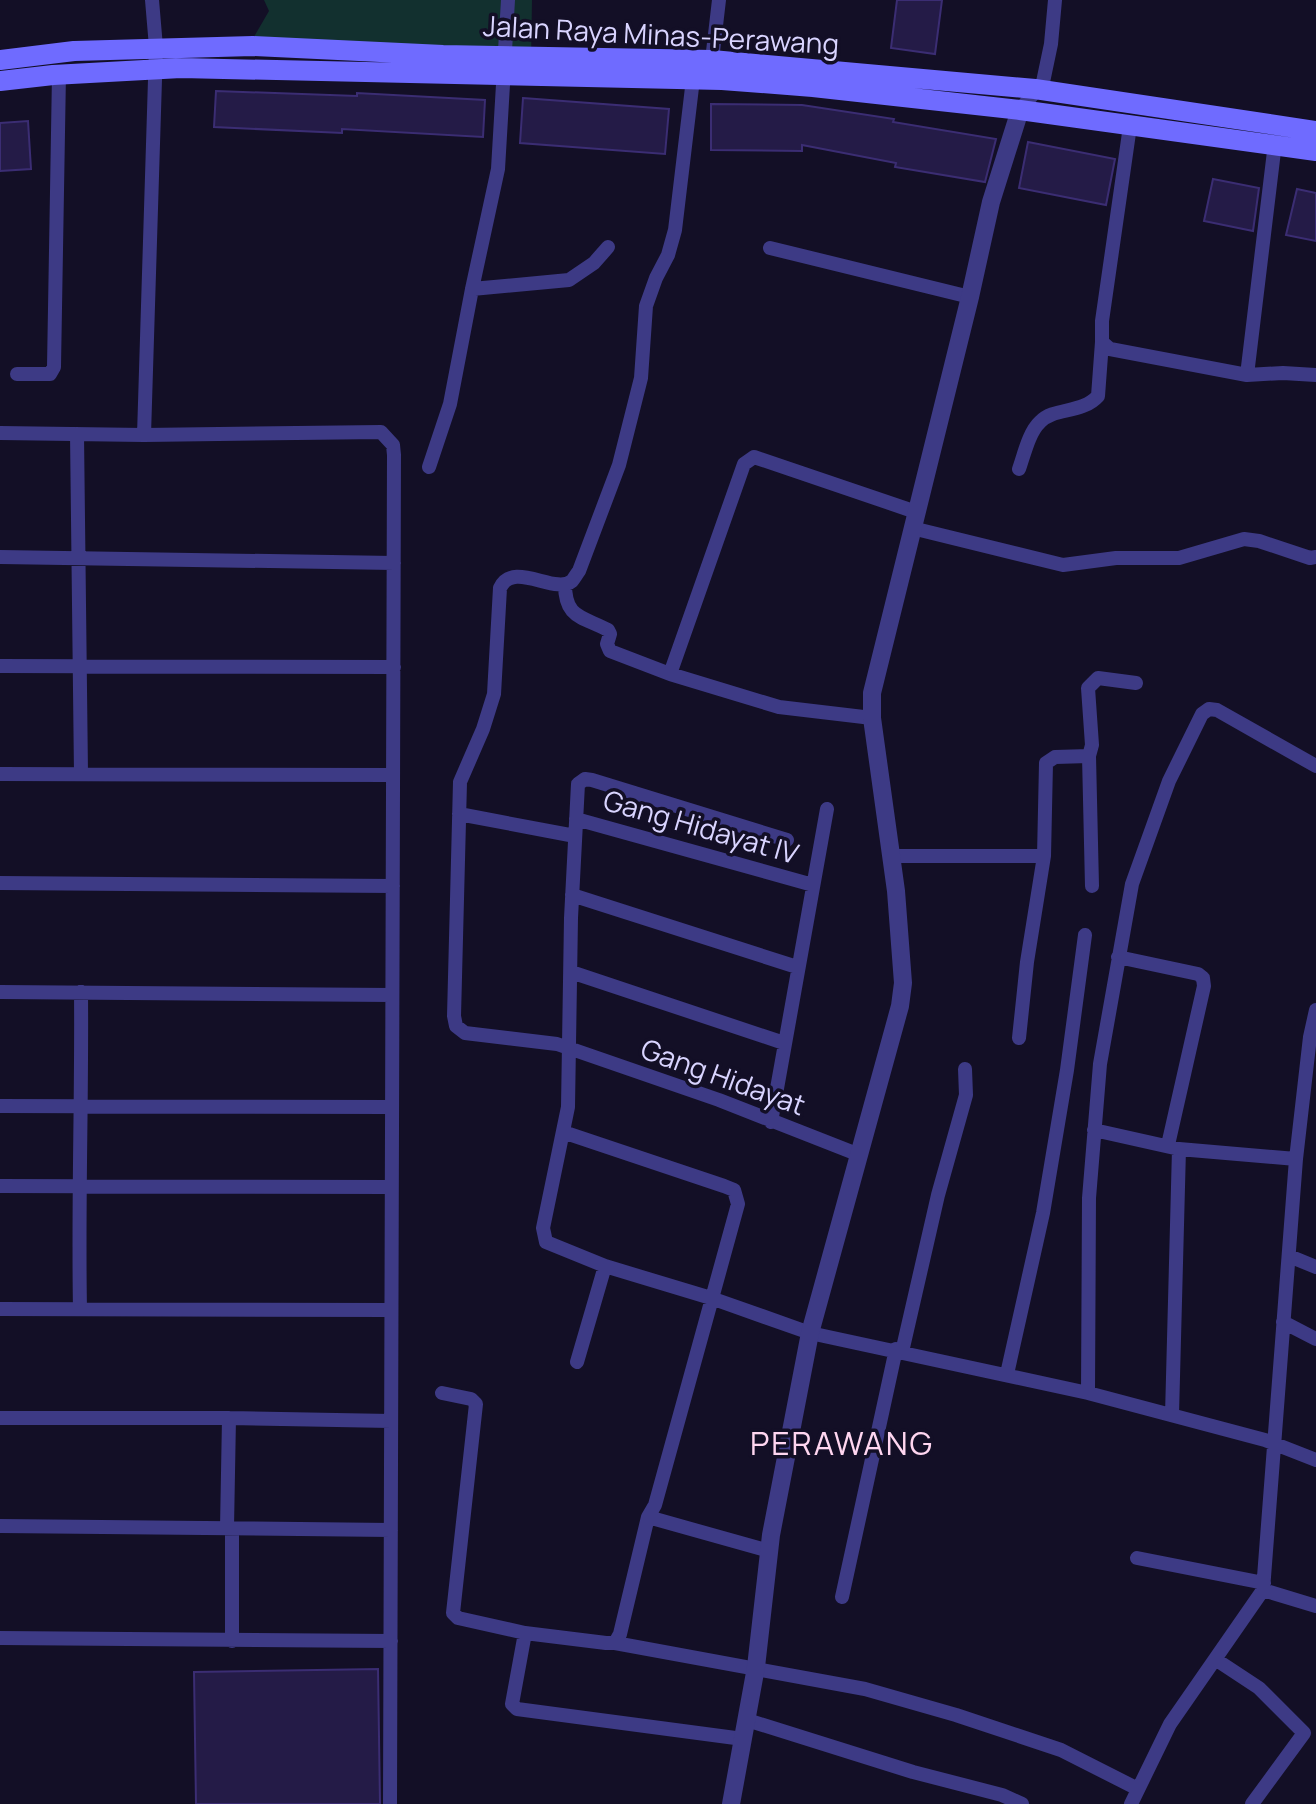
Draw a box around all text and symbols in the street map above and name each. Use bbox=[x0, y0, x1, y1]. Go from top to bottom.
street label: Jalan Raya Minas-Perawang bbox=[482, 6, 840, 62]
street label: Gang Hidayat IV bbox=[599, 780, 803, 872]
street label: Gang Hidayat bbox=[636, 1029, 811, 1123]
district label: PERAWANG bbox=[750, 1421, 934, 1465]

